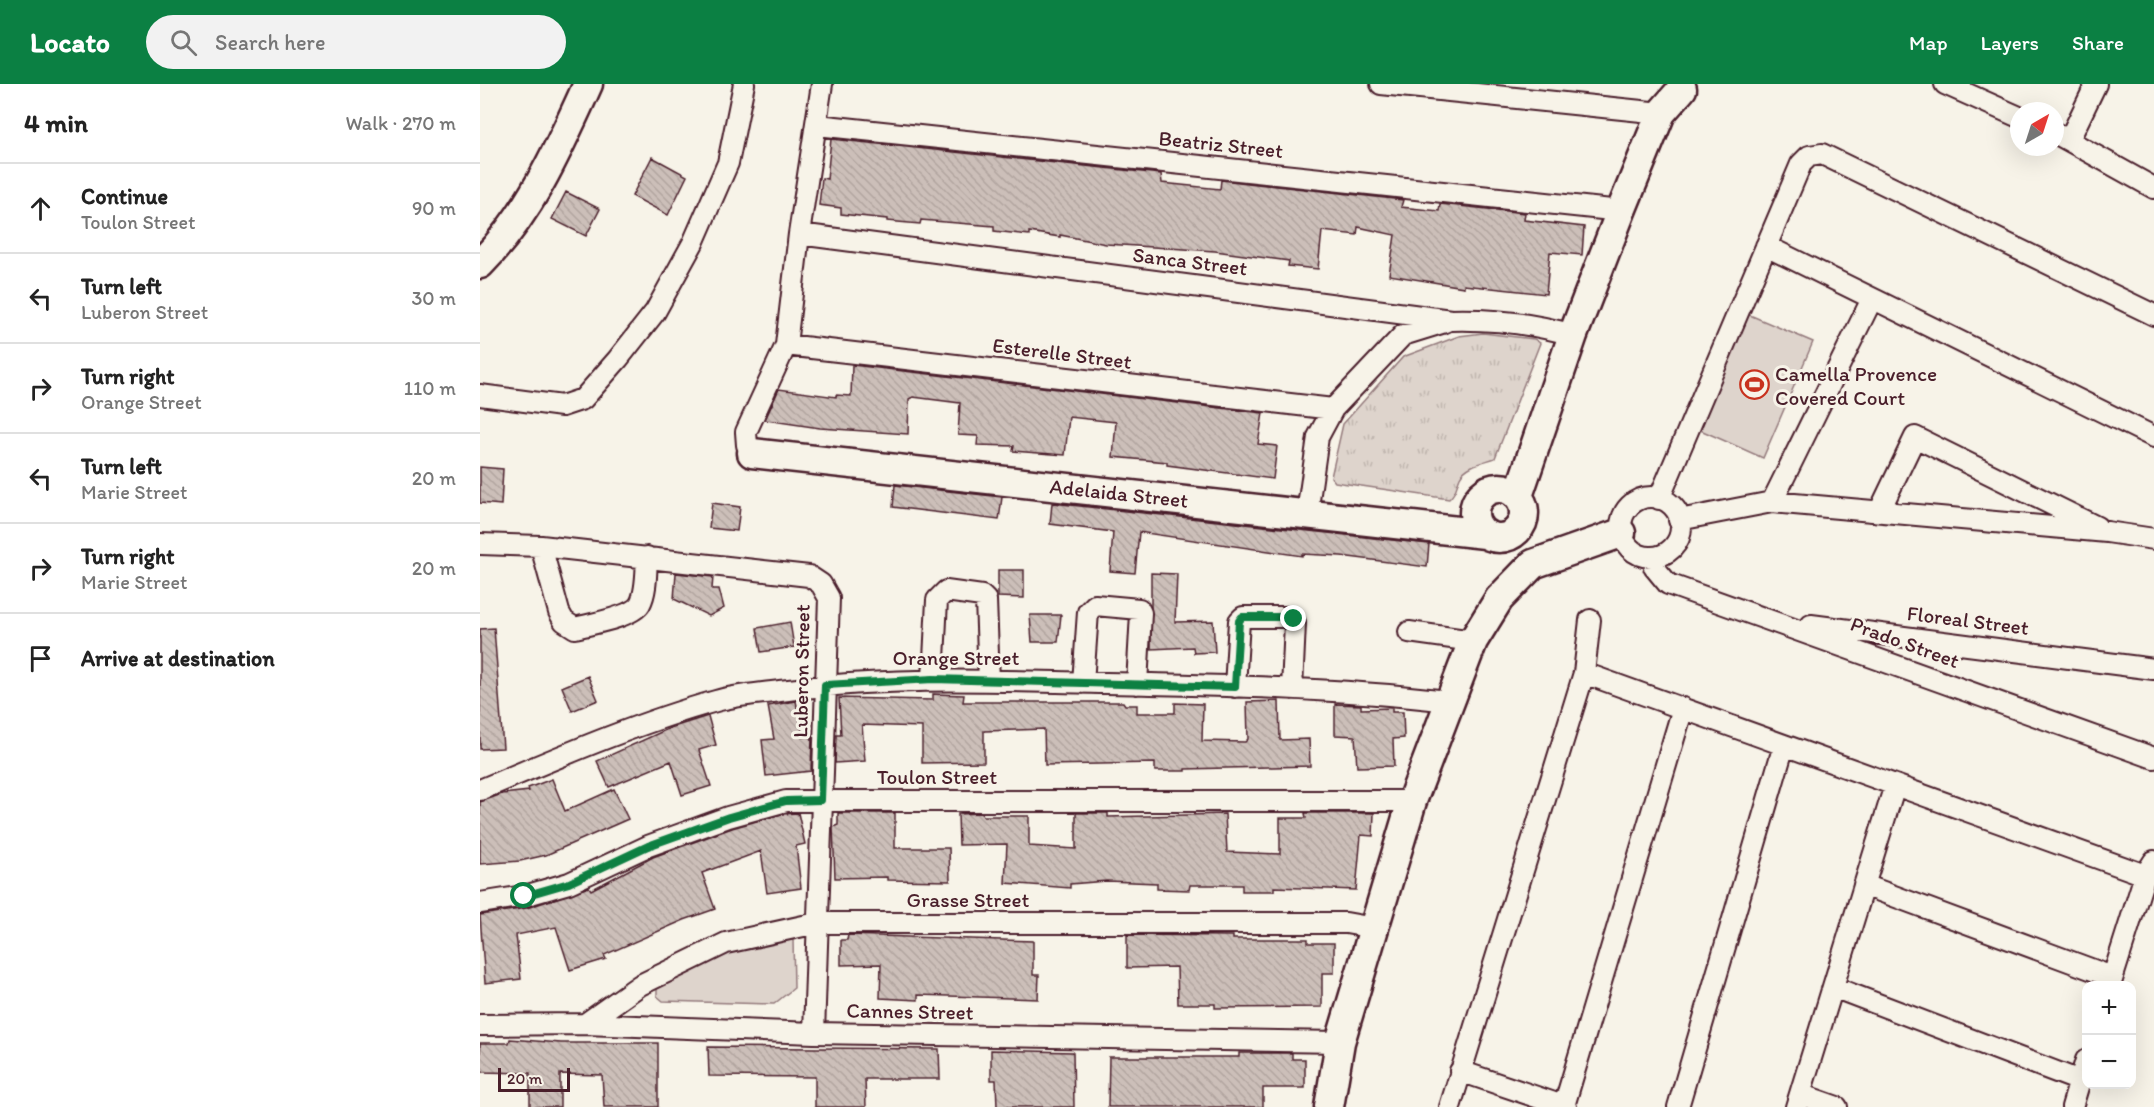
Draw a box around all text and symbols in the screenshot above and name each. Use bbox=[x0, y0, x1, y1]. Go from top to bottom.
search box bbox=[146, 15, 566, 69]
text: Locato bbox=[30, 25, 110, 59]
icon: search bbox=[167, 26, 200, 59]
text: Search here bbox=[215, 29, 325, 56]
text: Map bbox=[1909, 30, 1948, 55]
text: Layers bbox=[1981, 30, 2039, 55]
text: Share bbox=[2072, 30, 2124, 55]
north arrow bbox=[2010, 102, 2064, 156]
text: 4 min bbox=[24, 107, 88, 139]
text: Walk · 270 m bbox=[345, 111, 456, 135]
street label: Beatriz Street bbox=[1158, 125, 1285, 163]
text: Continue bbox=[81, 183, 168, 210]
icon: ahead bbox=[24, 192, 57, 225]
text: 90 m bbox=[412, 196, 456, 220]
text: Toulon Street bbox=[81, 210, 196, 234]
street label: Sanca Street bbox=[1131, 242, 1249, 280]
text: Turn left bbox=[81, 273, 162, 300]
icon: left bbox=[24, 282, 57, 315]
text: 30 m bbox=[411, 286, 456, 310]
text: Luberon Street bbox=[81, 300, 208, 324]
street label: Esterelle Street bbox=[991, 332, 1133, 374]
place label: Camella Provence Covered Court bbox=[1775, 361, 1937, 410]
text: Turn right bbox=[81, 363, 175, 390]
sports icon: Camella Provence Covered Court bbox=[1738, 369, 1770, 401]
icon: right bbox=[24, 372, 57, 405]
text: 110 m bbox=[404, 376, 456, 400]
text: Orange Street bbox=[81, 390, 202, 414]
text: Turn left bbox=[81, 453, 162, 480]
icon: left bbox=[24, 462, 57, 495]
text: 20 m bbox=[412, 466, 456, 490]
street label: Adelaida Street bbox=[1048, 473, 1190, 513]
text: Marie Street bbox=[81, 480, 188, 504]
text: Turn right bbox=[81, 543, 175, 570]
icon: right bbox=[24, 552, 57, 585]
text: 20 m bbox=[412, 556, 456, 580]
text: Marie Street bbox=[81, 570, 188, 594]
street label: Floreal Street bbox=[1906, 600, 2030, 640]
street label: Luberon Street bbox=[787, 604, 815, 738]
route end bbox=[1280, 605, 1306, 631]
street label: Prado Street bbox=[1847, 611, 1963, 673]
icon: arrive bbox=[24, 642, 57, 675]
text: Arrive at destination bbox=[81, 645, 275, 672]
street label: Orange Street bbox=[893, 645, 1020, 670]
street label: Toulon Street bbox=[877, 764, 997, 789]
route start bbox=[510, 882, 536, 908]
street label: Grasse Street bbox=[907, 887, 1030, 912]
map controls bbox=[2082, 981, 2136, 1089]
button: + bbox=[2082, 981, 2136, 1035]
street label: Cannes Street bbox=[846, 997, 974, 1025]
button: − bbox=[2082, 1035, 2136, 1089]
scale bar bbox=[498, 1065, 570, 1092]
text: 20 m bbox=[507, 1069, 542, 1088]

